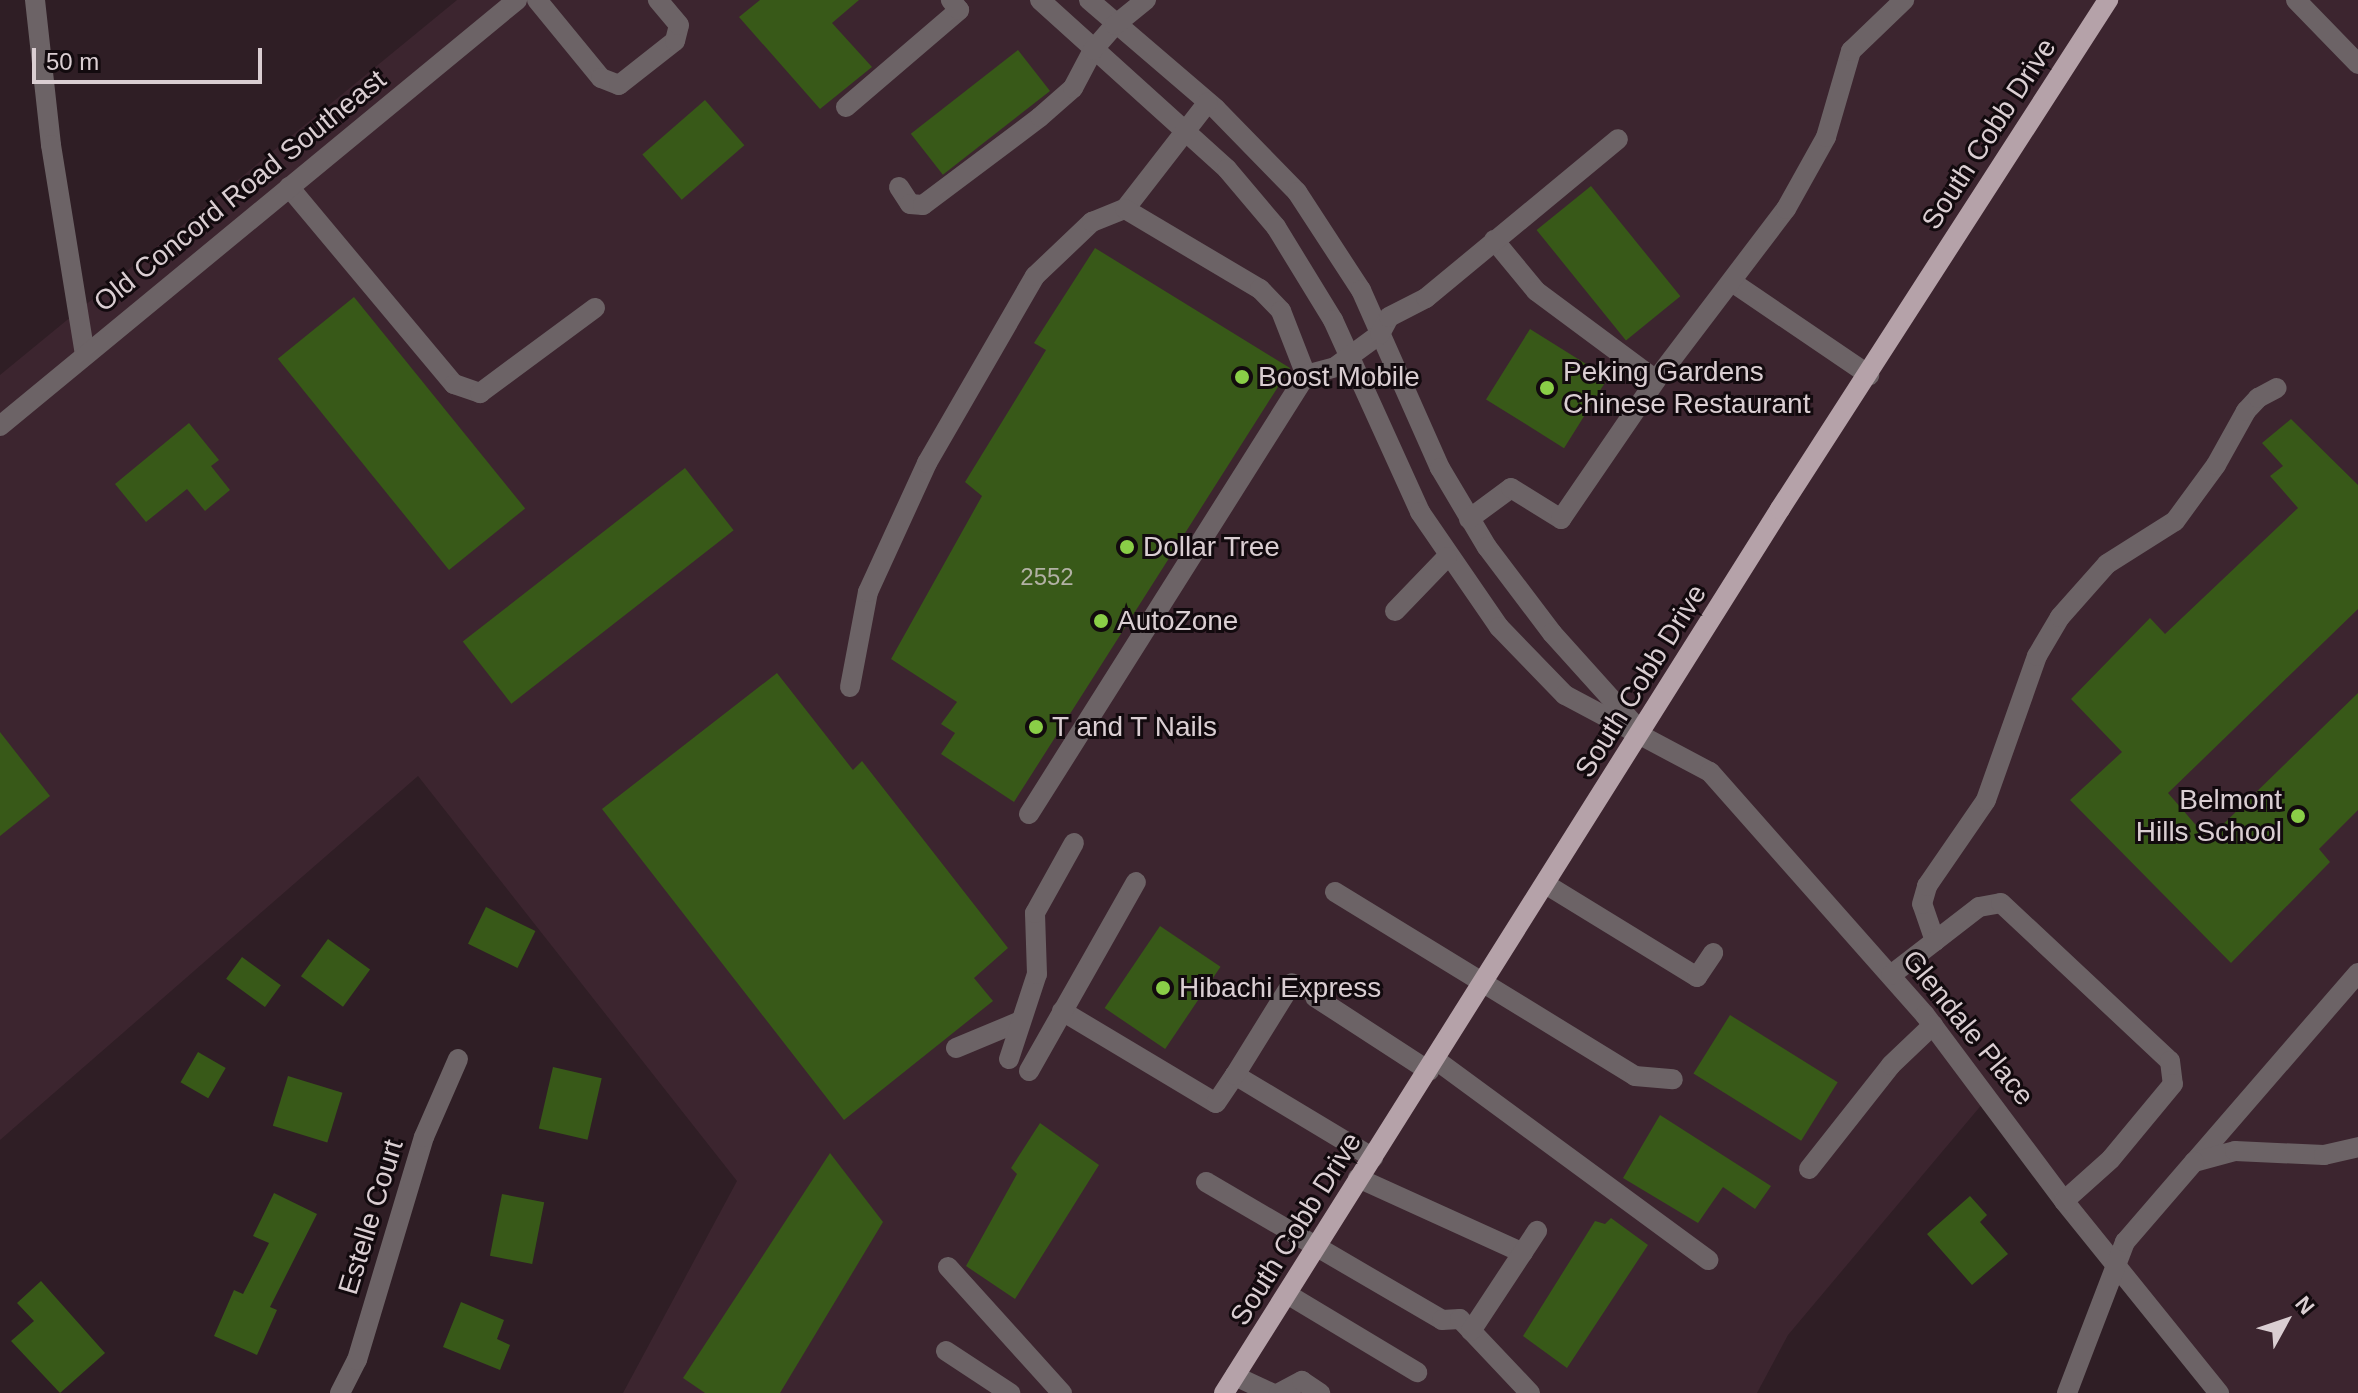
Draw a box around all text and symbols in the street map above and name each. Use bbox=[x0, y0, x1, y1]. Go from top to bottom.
scale bar bbox=[36, 32, 266, 82]
street label: South Cobb Drive bbox=[1915, 32, 2063, 236]
text: 50 m bbox=[46, 48, 99, 75]
street label: Old Concord Road Southeast bbox=[87, 63, 393, 319]
place label: Peking Gardens Chinese Restaurant bbox=[1563, 355, 1810, 421]
place label: Boost Mobile bbox=[1258, 360, 1420, 394]
marker: Boost Mobile bbox=[1233, 368, 1251, 386]
marker: Peking Gardens Chinese Restaurant bbox=[1538, 379, 1556, 397]
place label: Dollar Tree bbox=[1143, 530, 1280, 564]
marker: Dollar Tree bbox=[1118, 538, 1136, 556]
house number: 2552 bbox=[1020, 563, 1074, 591]
street label: South Cobb Drive bbox=[1568, 578, 1714, 784]
place label: AutoZone bbox=[1117, 604, 1238, 638]
marker: AutoZone bbox=[1092, 612, 1110, 630]
place label: T and T Nails bbox=[1052, 710, 1218, 744]
marker: T and T Nails bbox=[1027, 718, 1045, 736]
place label: Belmont Hills School bbox=[2136, 783, 2282, 849]
marker: Belmont Hills School bbox=[2289, 807, 2307, 825]
street label: Glendale Place bbox=[1895, 944, 2041, 1112]
place label: Hibachi Express bbox=[1179, 971, 1381, 1005]
marker: Hibachi Express bbox=[1154, 979, 1172, 997]
street label: South Cobb Drive bbox=[1223, 1126, 1369, 1332]
street label: Estelle Court bbox=[332, 1135, 410, 1299]
north arrow bbox=[2246, 1281, 2326, 1361]
text: N bbox=[2290, 1291, 2319, 1319]

